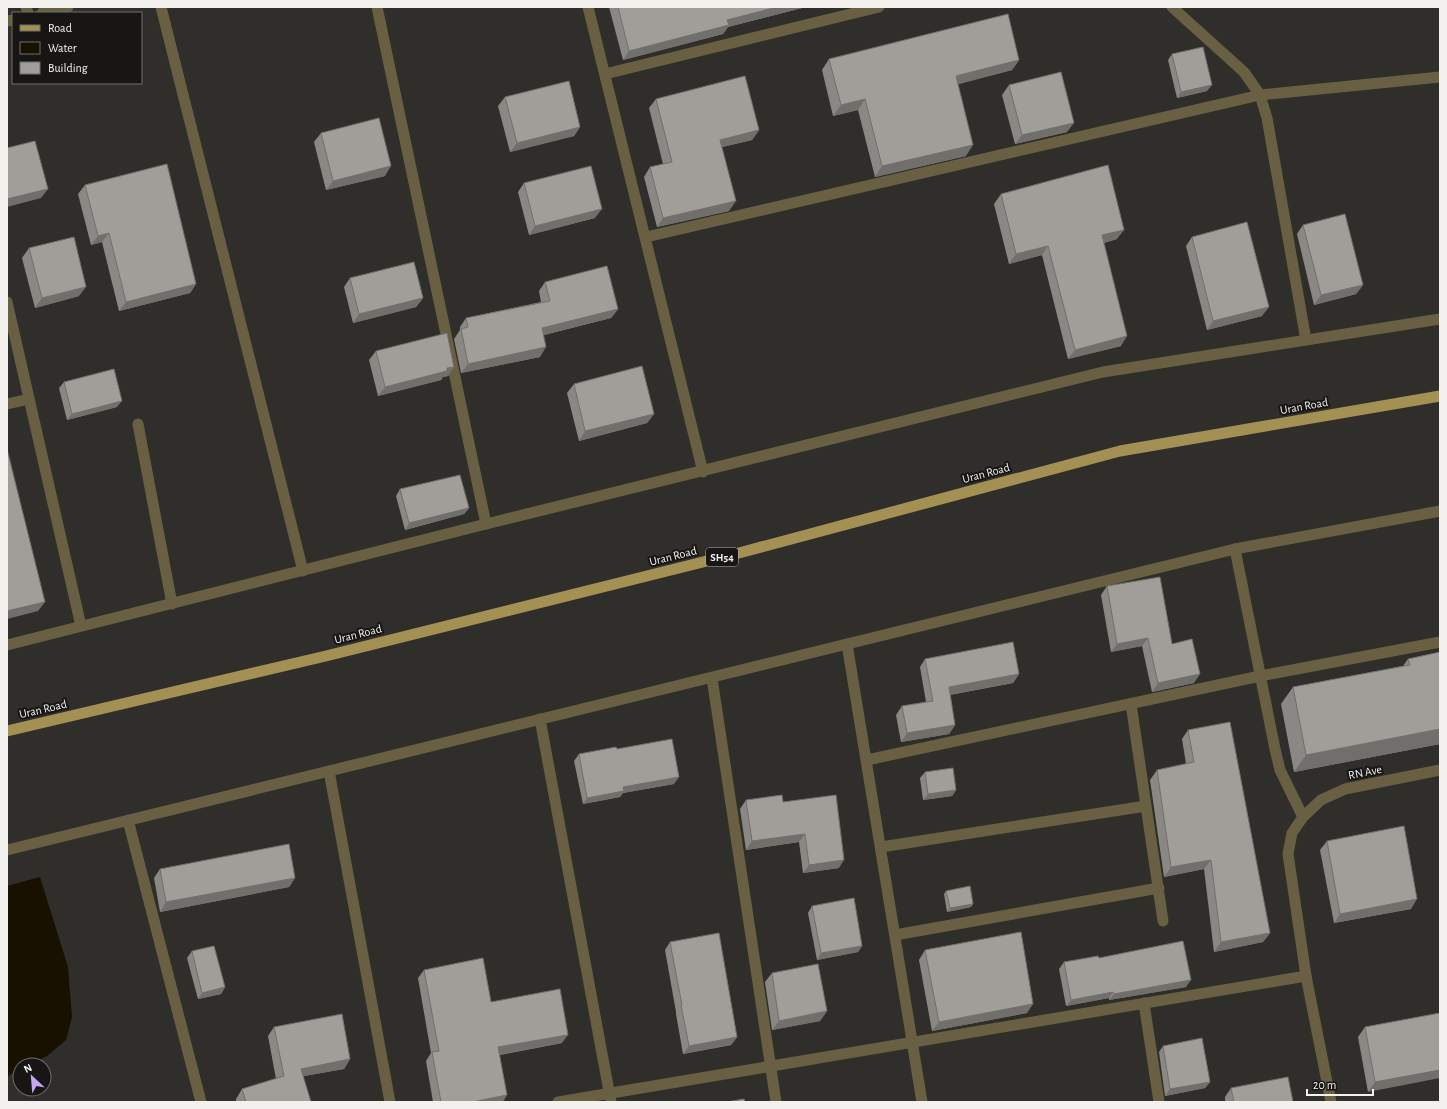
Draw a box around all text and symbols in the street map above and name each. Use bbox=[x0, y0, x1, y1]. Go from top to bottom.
legend bbox=[12, 12, 142, 84]
text: Road bbox=[48, 22, 72, 34]
text: Water bbox=[48, 42, 77, 54]
text: Building bbox=[48, 62, 88, 74]
street label: Uran Road bbox=[1279, 396, 1329, 416]
street label: Uran Road bbox=[961, 461, 1011, 485]
street label: Uran Road bbox=[648, 544, 698, 568]
road number: SH54 bbox=[706, 548, 738, 566]
street label: Uran Road bbox=[333, 622, 383, 646]
street label: Uran Road bbox=[18, 698, 68, 720]
street label: RN Ave bbox=[1347, 763, 1383, 781]
north arrow bbox=[12, 1057, 52, 1097]
text: N bbox=[22, 1062, 34, 1075]
scale bar bbox=[1307, 1071, 1373, 1097]
text: 20 m bbox=[1313, 1079, 1336, 1091]

